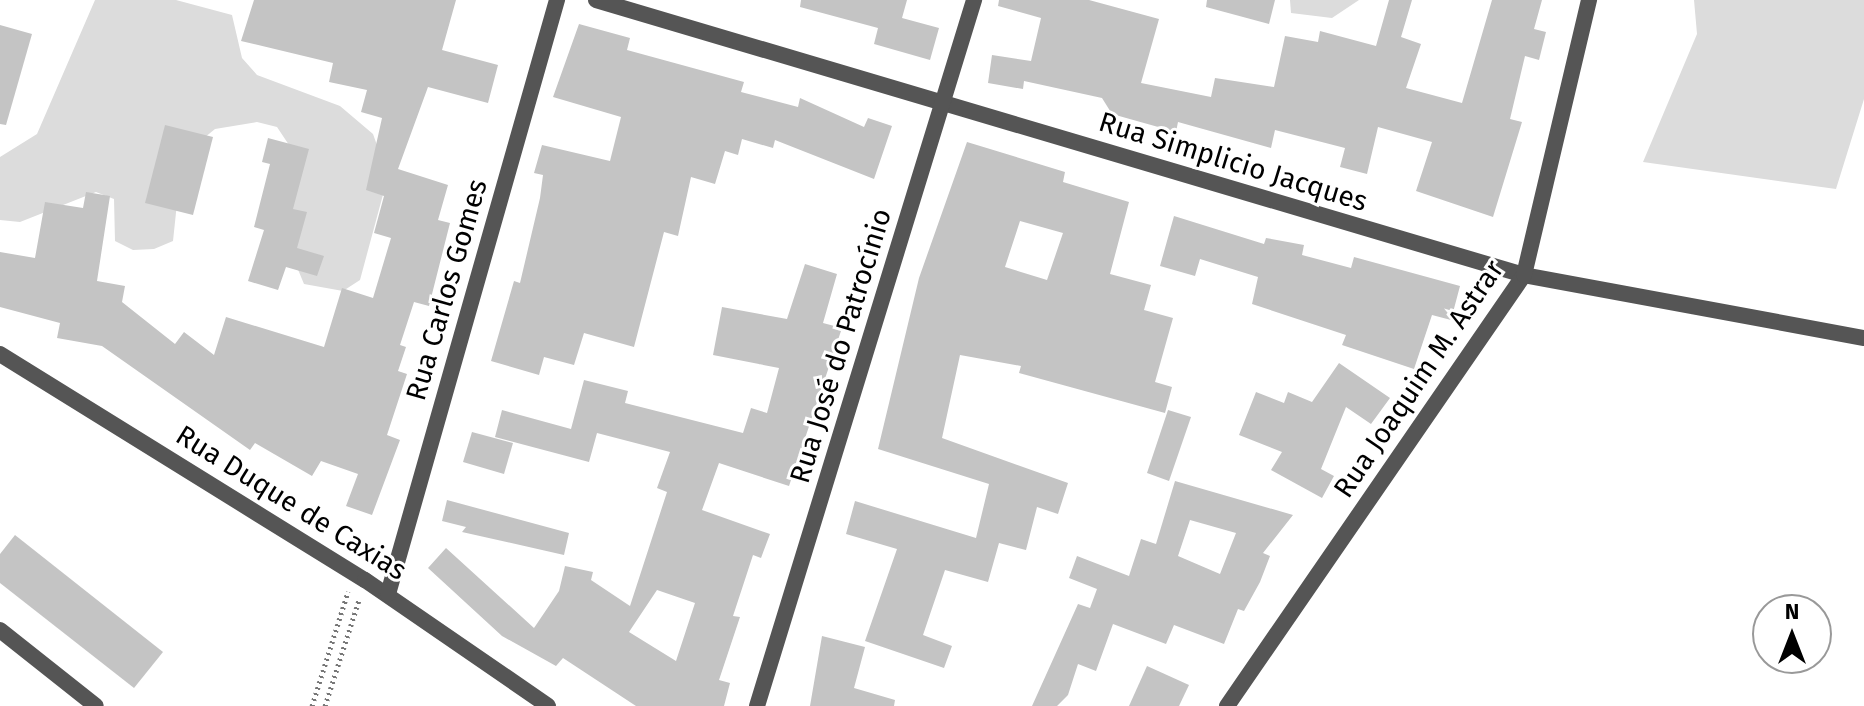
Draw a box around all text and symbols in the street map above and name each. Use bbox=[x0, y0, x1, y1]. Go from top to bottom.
street label: Rua Simplicio Jacques bbox=[1095, 105, 1371, 219]
street label: Rua Carlos Gomes bbox=[399, 176, 495, 404]
street label: Rua José do Patrocínio bbox=[783, 205, 899, 487]
street label: Rua Joaquim M. Astrar bbox=[1327, 254, 1511, 504]
street label: Rua Duque de Caxias bbox=[170, 418, 412, 588]
north arrow bbox=[1752, 594, 1832, 674]
text: N bbox=[1785, 598, 1799, 625]

